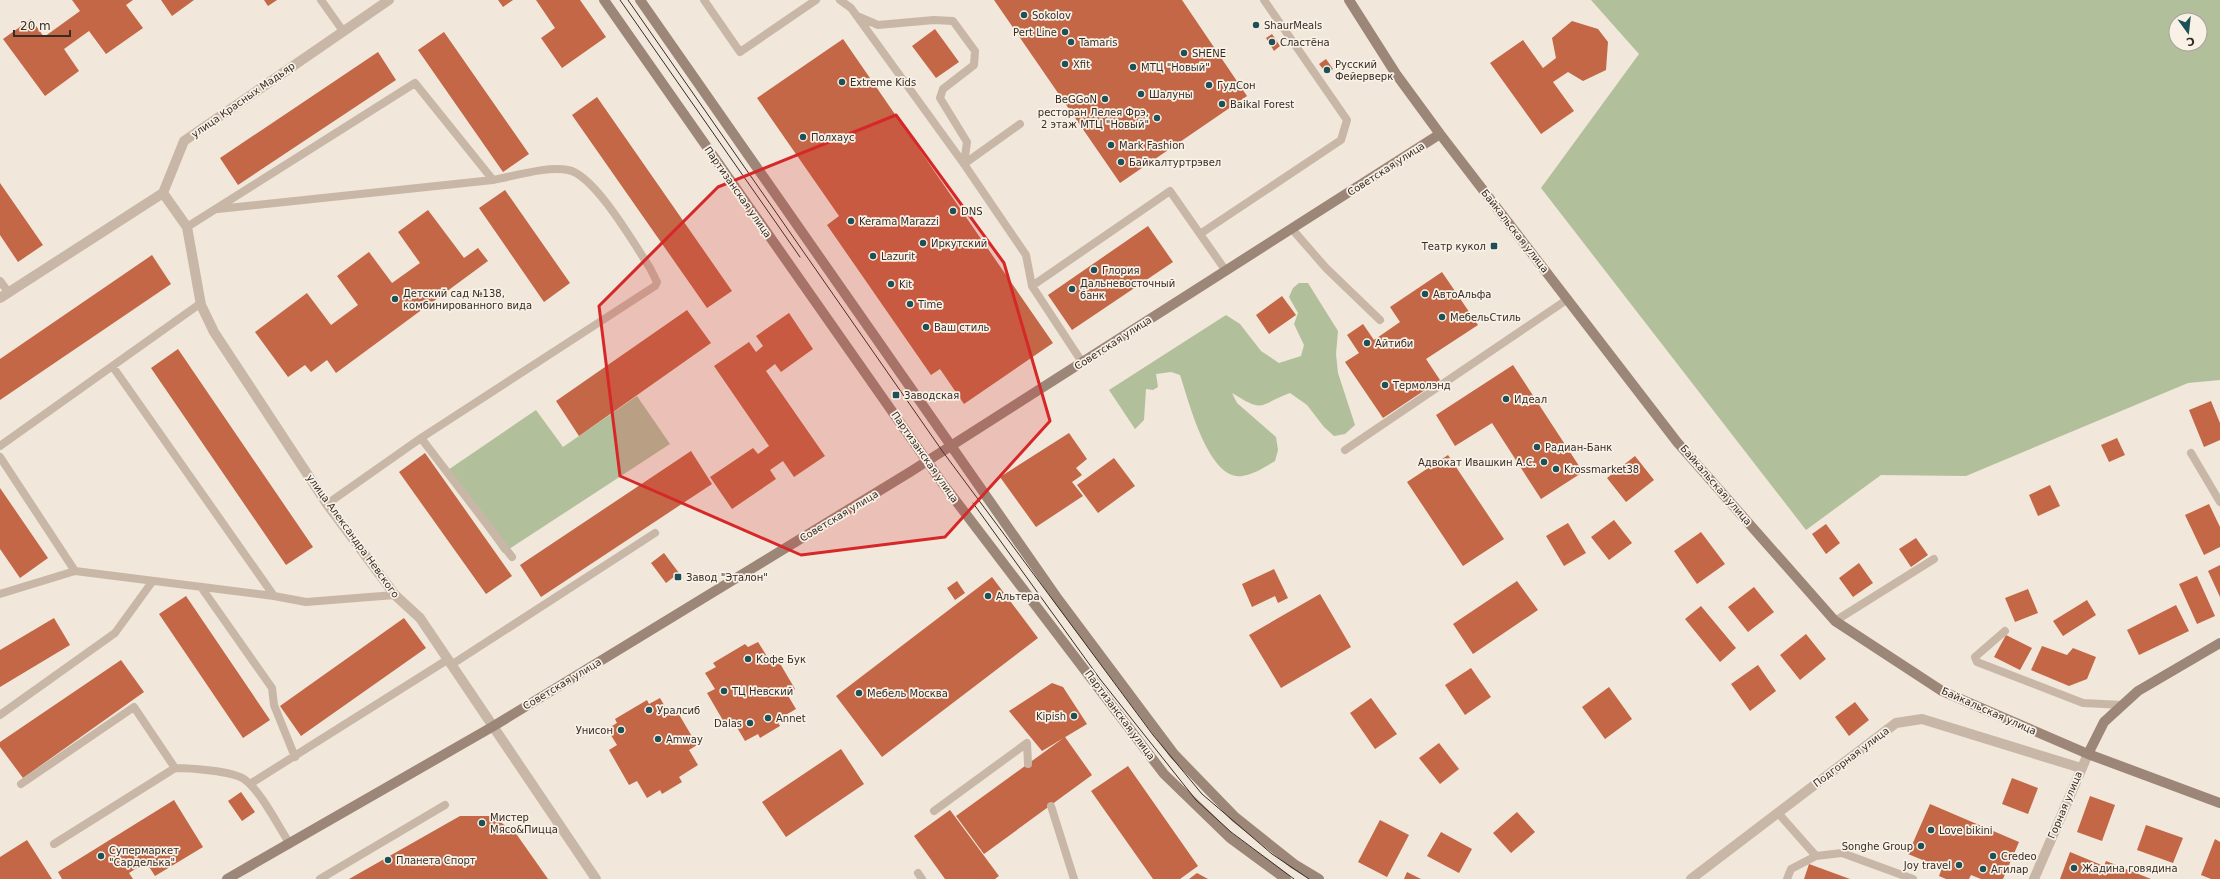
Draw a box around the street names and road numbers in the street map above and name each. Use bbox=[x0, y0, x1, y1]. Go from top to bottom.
street label: улица Красных Мадьяр bbox=[189, 60, 297, 140]
street label: Советская улица bbox=[1345, 140, 1427, 198]
street label: Партизанская улица bbox=[702, 144, 774, 240]
street label: Байкальская улица bbox=[1479, 187, 1551, 275]
street label: Советская улица bbox=[1072, 314, 1154, 372]
street label: Партизанская улица bbox=[889, 409, 961, 505]
street label: Байкальская улица bbox=[1678, 443, 1754, 527]
street label: улица Александра Невского bbox=[305, 472, 401, 600]
street label: Советская улица bbox=[798, 488, 880, 544]
street label: Советская улица bbox=[521, 656, 603, 712]
street label: Партизанская улица bbox=[1083, 668, 1157, 762]
street label: Байкальская улица bbox=[1940, 685, 2038, 737]
street label: Подгорная улица bbox=[1811, 725, 1891, 789]
street label: Горная улица bbox=[2046, 770, 2084, 840]

